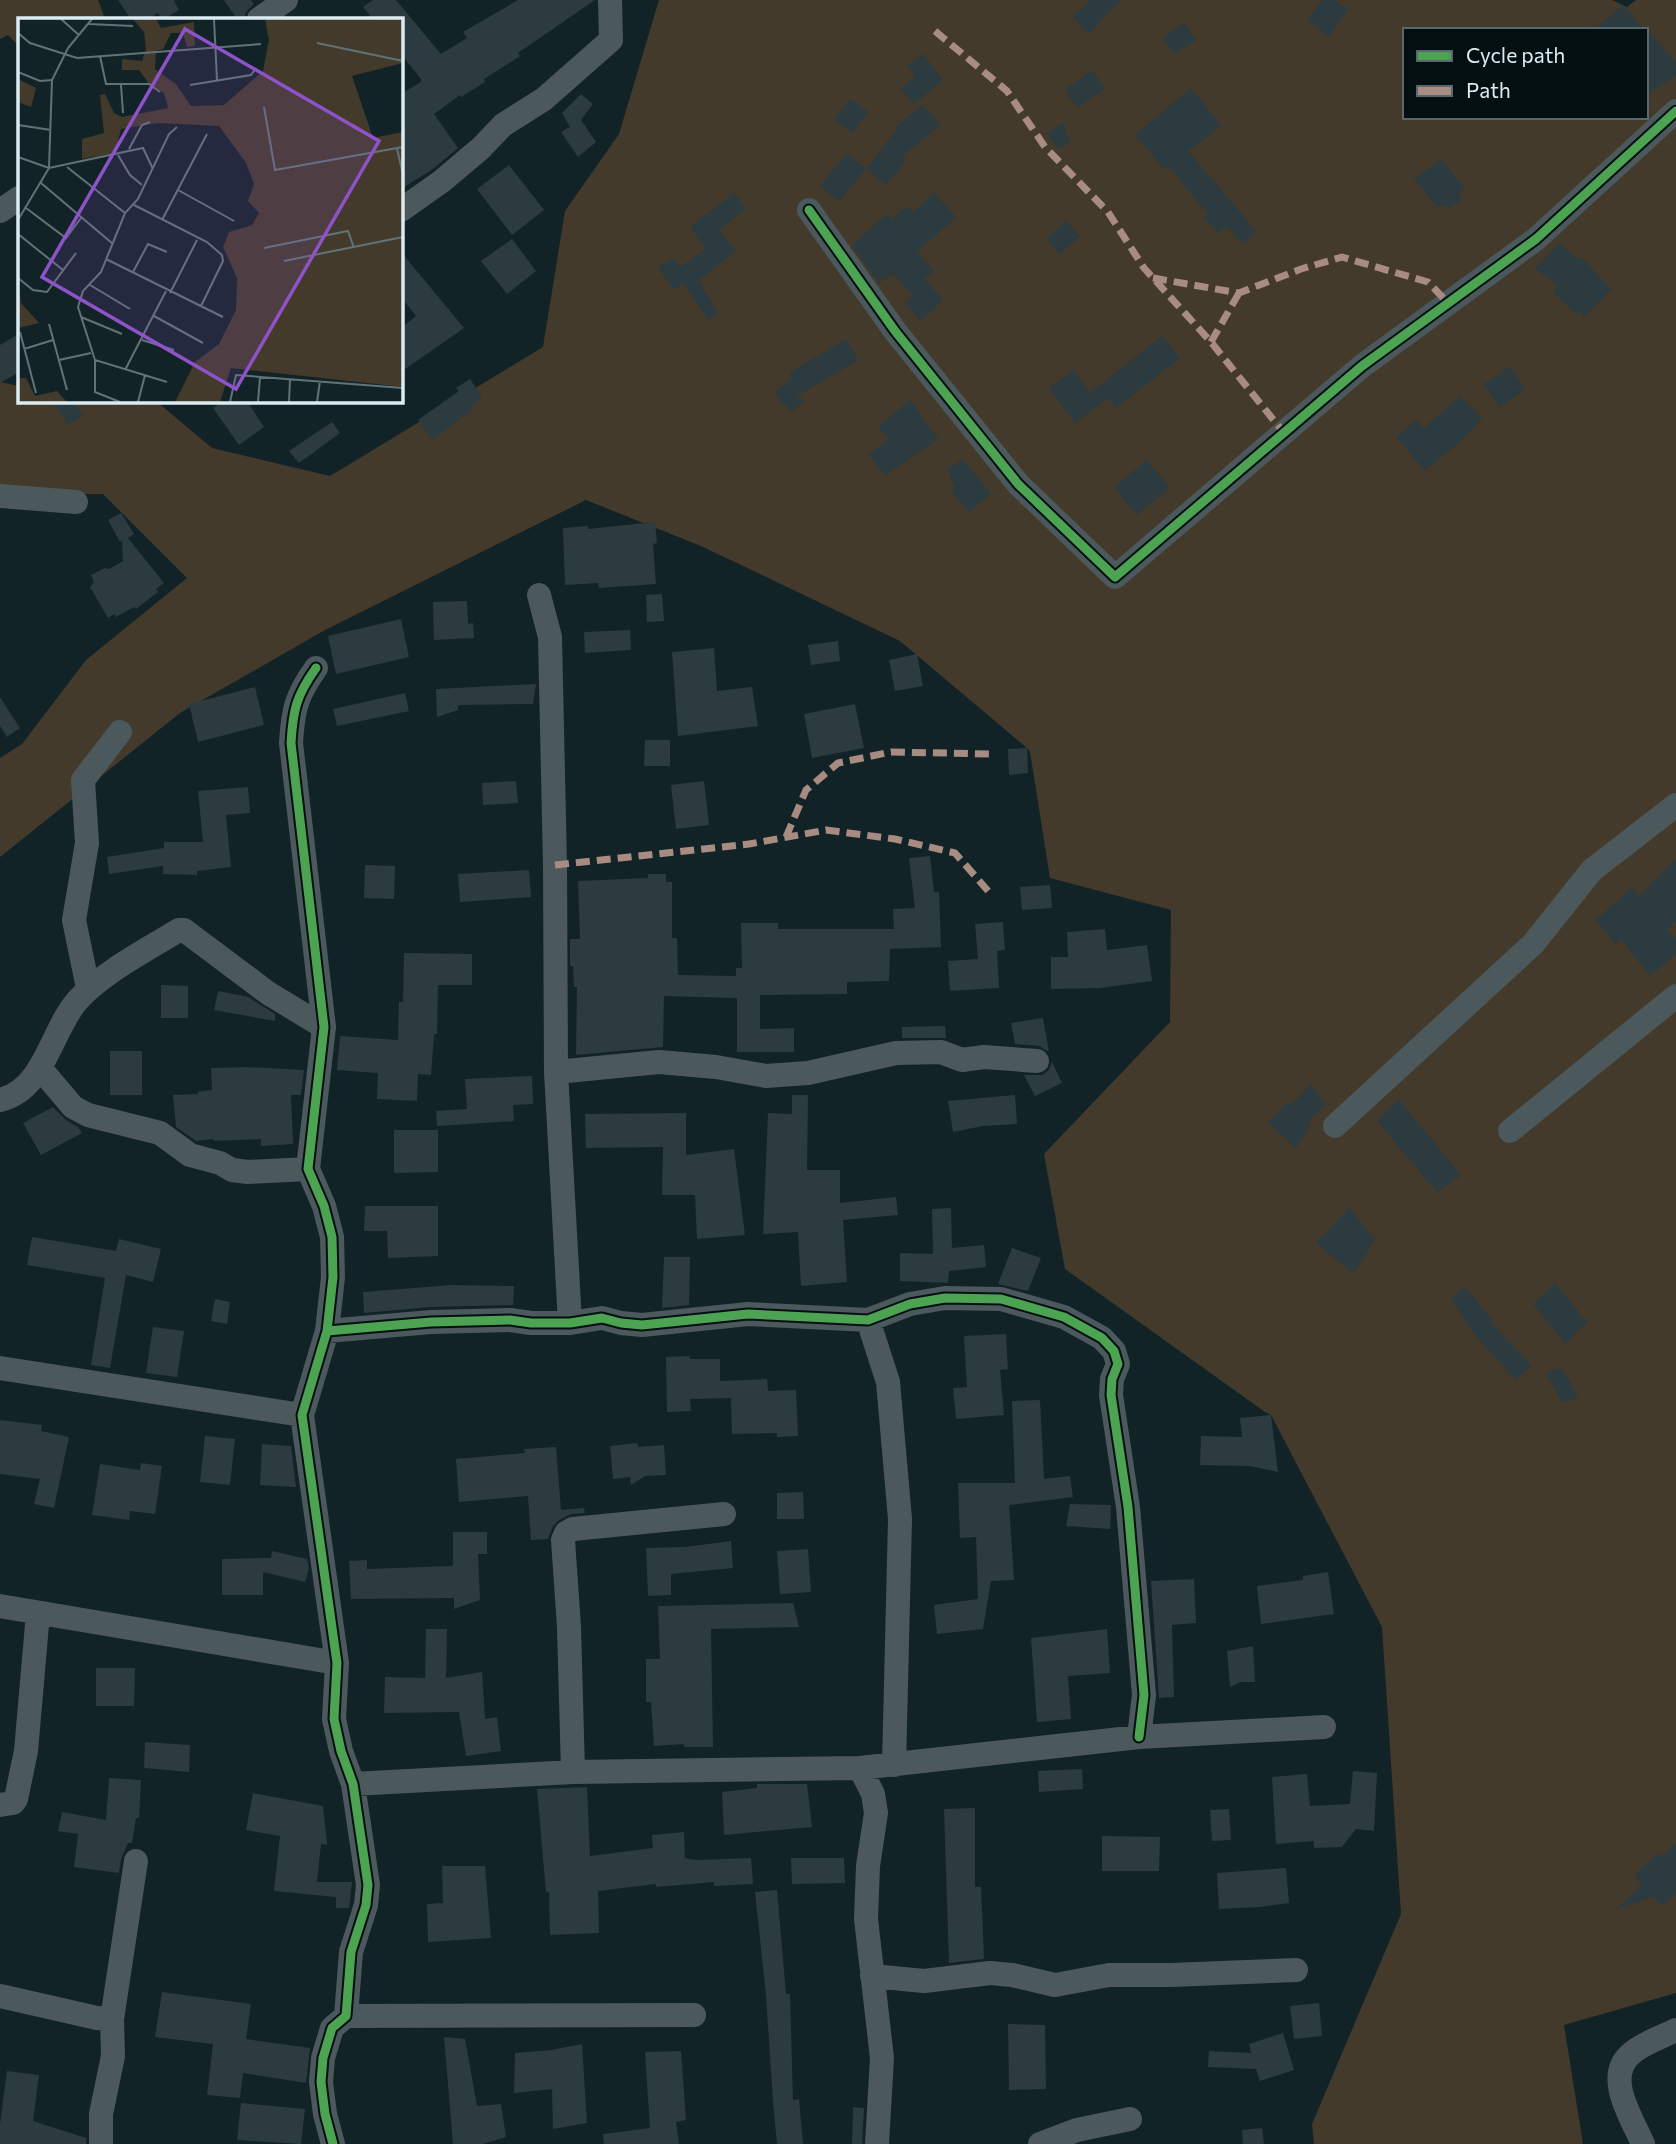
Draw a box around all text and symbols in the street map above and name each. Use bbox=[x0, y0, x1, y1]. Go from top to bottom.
inset map bbox=[18, 18, 402, 402]
legend bbox=[1403, 28, 1648, 119]
text: Cycle path bbox=[1466, 42, 1565, 67]
text: Path bbox=[1466, 77, 1511, 102]

